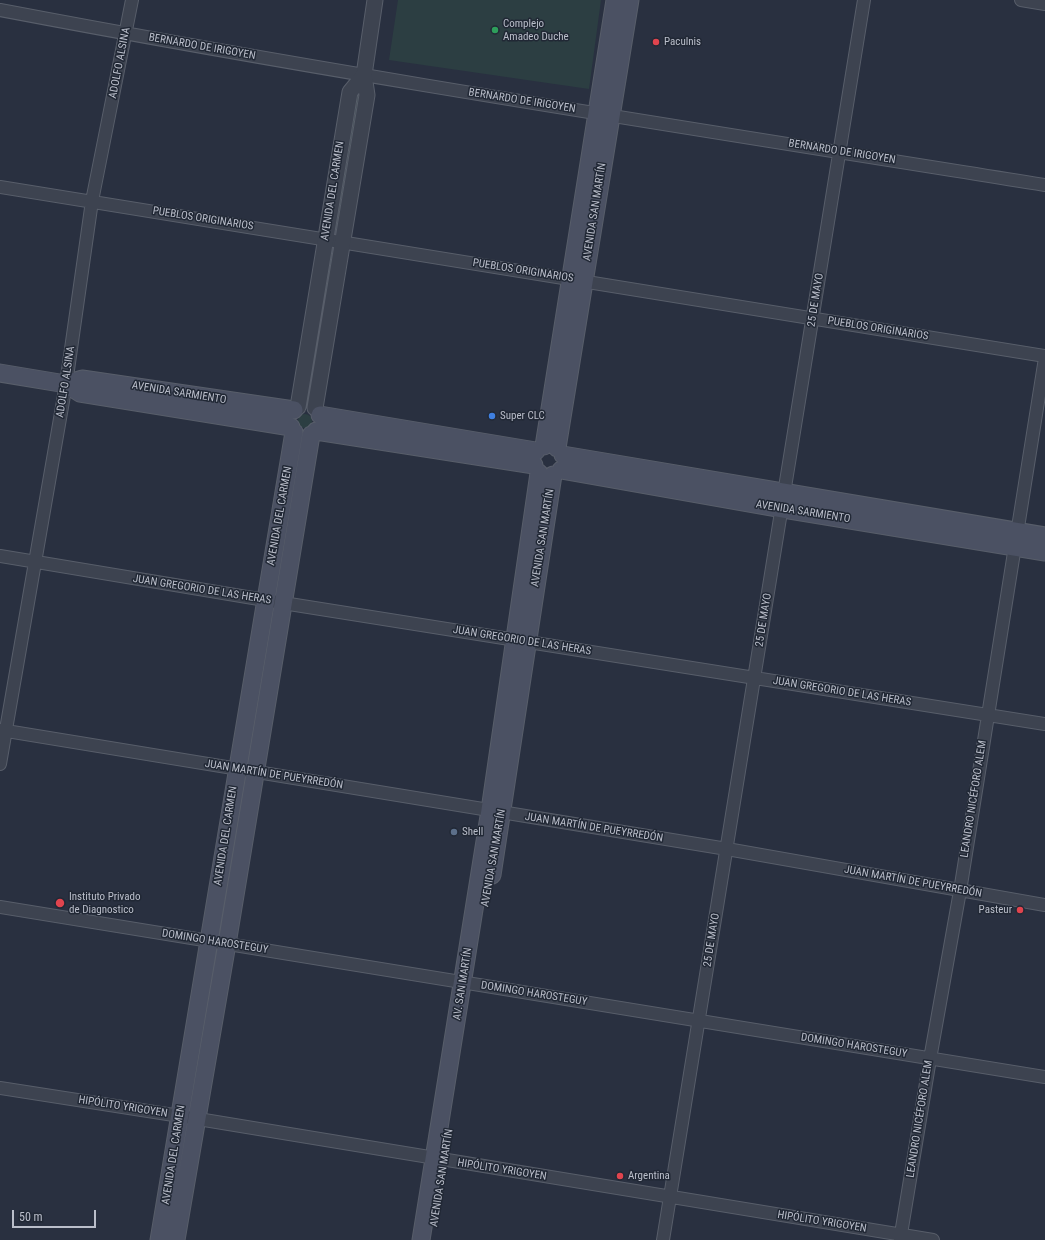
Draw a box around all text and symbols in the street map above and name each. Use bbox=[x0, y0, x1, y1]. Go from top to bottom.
place label: Complejo Amadeo Duche bbox=[503, 17, 569, 43]
marker: Complejo Amadeo Duche bbox=[490, 25, 500, 35]
street label: ADOLFO ALSINA bbox=[107, 26, 133, 100]
street label: BERNARDO DE IRIGOYEN bbox=[147, 31, 257, 63]
place label: Paculnis bbox=[664, 35, 701, 49]
marker: Paculnis bbox=[651, 37, 661, 47]
street label: BERNARDO DE IRIGOYEN bbox=[467, 86, 577, 116]
street label: BERNARDO DE IRIGOYEN bbox=[787, 137, 897, 167]
street label: AVENIDA DEL CARMEN bbox=[319, 140, 347, 242]
street label: AVENIDA SAN MARTÍN bbox=[581, 162, 609, 262]
street label: PUEBLOS ORIGINARIOS bbox=[152, 204, 254, 234]
street label: PUEBLOS ORIGINARIOS bbox=[472, 256, 574, 286]
street label: 25 DE MAYO bbox=[805, 272, 827, 328]
street label: PUEBLOS ORIGINARIOS bbox=[827, 314, 929, 344]
street label: ADOLFO ALSINA bbox=[54, 345, 78, 419]
street label: AVENIDA SARMIENTO bbox=[131, 379, 227, 407]
place label: Super CLC bbox=[500, 409, 545, 423]
marker: Super CLC bbox=[487, 411, 497, 421]
street label: AVENIDA DEL CARMEN bbox=[265, 465, 295, 567]
street label: AVENIDA SAN MARTÍN bbox=[529, 488, 557, 588]
street label: AVENIDA SARMIENTO bbox=[755, 498, 851, 526]
street label: JUAN GREGORIO DE LAS HERAS bbox=[132, 573, 272, 607]
street label: 25 DE MAYO bbox=[753, 592, 775, 648]
street label: JUAN GREGORIO DE LAS HERAS bbox=[452, 624, 592, 658]
street label: JUAN GREGORIO DE LAS HERAS bbox=[772, 675, 912, 709]
street label: LEANDRO NICÉFORO ALEM bbox=[958, 739, 990, 859]
street label: JUAN MARTÍN DE PUEYRREDÓN bbox=[204, 758, 344, 792]
street label: AVENIDA DEL CARMEN bbox=[212, 785, 240, 887]
street label: AVENIDA SAN MARTÍN bbox=[479, 808, 509, 908]
street label: JUAN MARTÍN DE PUEYRREDÓN bbox=[524, 811, 664, 845]
place label: Shell bbox=[462, 825, 483, 839]
marker: Shell bbox=[449, 827, 459, 837]
street label: JUAN MARTÍN DE PUEYRREDÓN bbox=[843, 863, 983, 901]
place label: Instituto Privado de Diagnostico bbox=[69, 890, 140, 916]
marker: Instituto Privado de Diagnostico bbox=[54, 897, 66, 909]
place label: Pasteur bbox=[979, 903, 1012, 917]
marker: Pasteur bbox=[1015, 905, 1025, 915]
street label: 25 DE MAYO bbox=[701, 912, 723, 968]
street label: DOMINGO HAROSTEGUY bbox=[161, 927, 269, 957]
street label: AV. SAN MARTÍN bbox=[451, 947, 475, 1021]
street label: DOMINGO HAROSTEGUY bbox=[480, 979, 588, 1009]
street label: DOMINGO HAROSTEGUY bbox=[800, 1031, 908, 1061]
street label: LEANDRO NICÉFORO ALEM bbox=[904, 1059, 936, 1179]
street label: HIPÓLITO YRIGOYEN bbox=[77, 1093, 169, 1121]
street label: AVENIDA DEL CARMEN bbox=[160, 1104, 188, 1206]
street label: AVENIDA SAN MARTÍN bbox=[428, 1128, 456, 1228]
street label: HIPÓLITO YRIGOYEN bbox=[456, 1156, 548, 1184]
place label: Argentina bbox=[628, 1169, 670, 1183]
marker: Argentina bbox=[615, 1171, 625, 1181]
scale bar bbox=[14, 1202, 98, 1228]
street label: HIPÓLITO YRIGOYEN bbox=[776, 1208, 868, 1236]
text: 50 m bbox=[19, 1210, 43, 1224]

